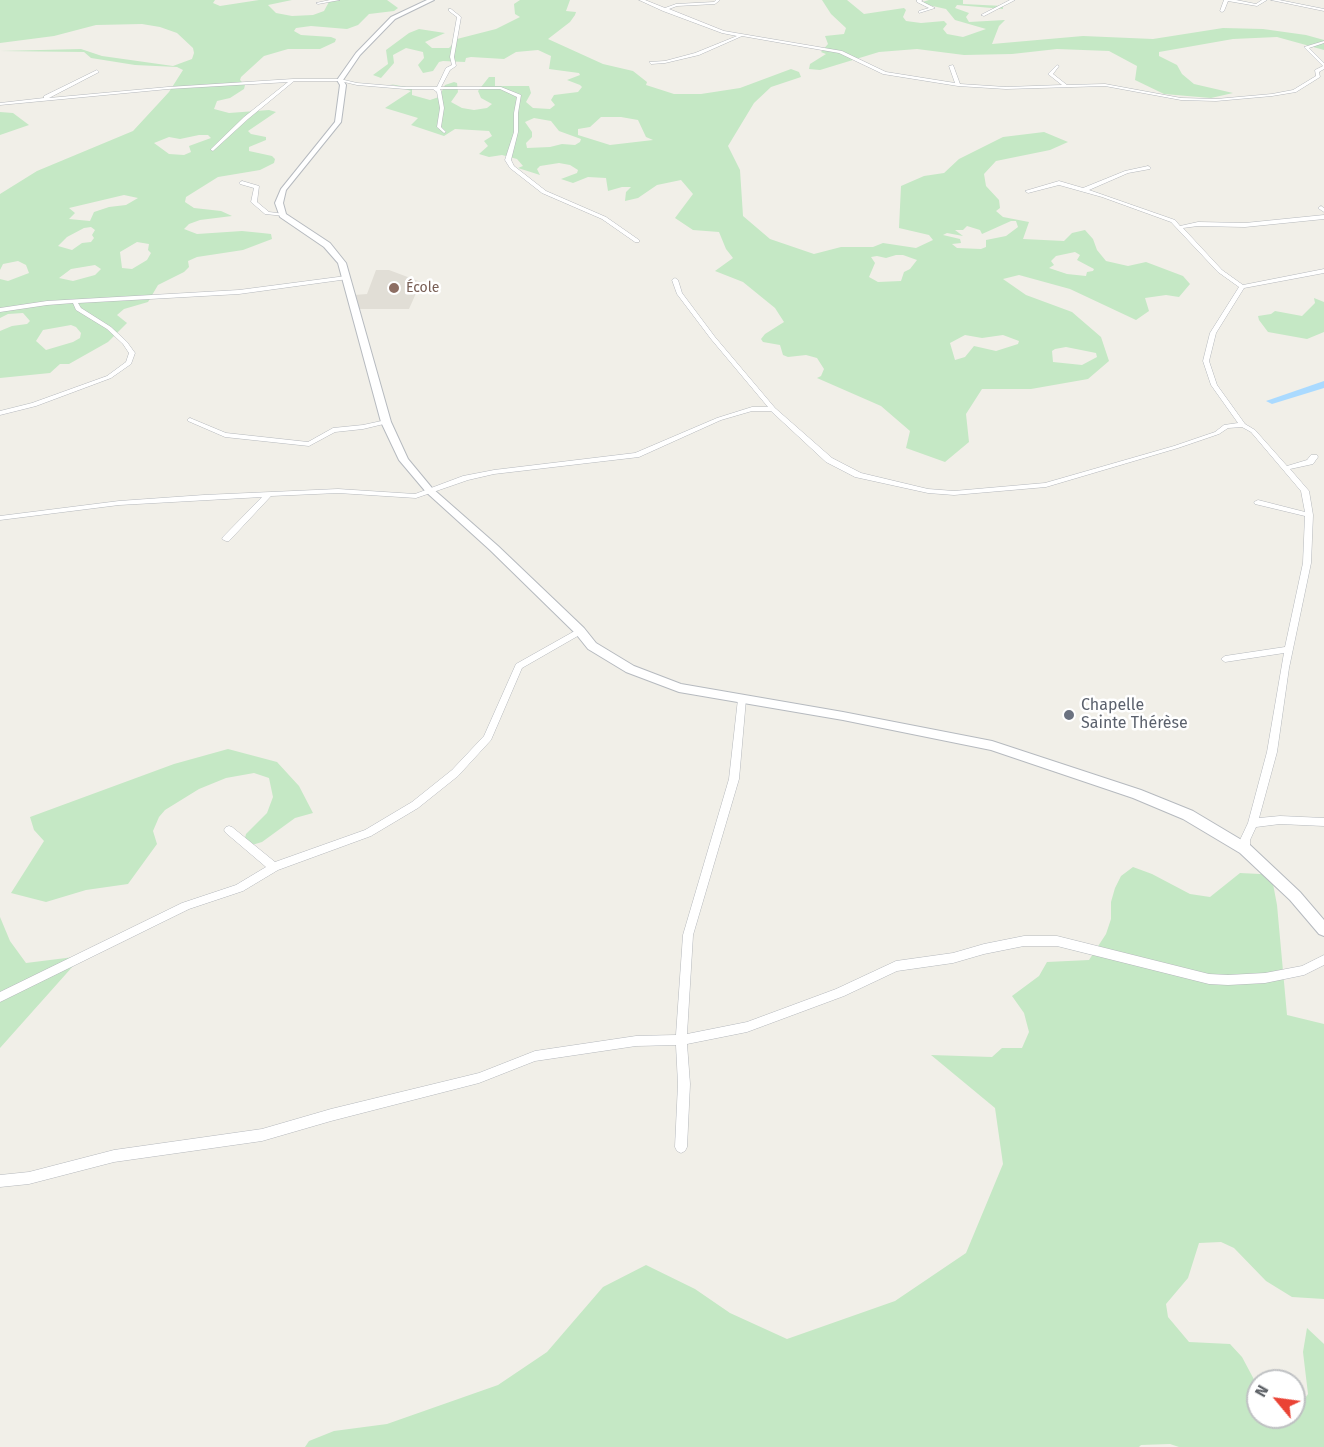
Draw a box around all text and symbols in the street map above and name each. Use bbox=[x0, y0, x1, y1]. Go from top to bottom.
place label: École bbox=[406, 280, 439, 296]
marker: École bbox=[387, 281, 401, 295]
place label: Chapelle Sainte Thérèse bbox=[1081, 696, 1188, 734]
marker: Chapelle Sainte Thérèse bbox=[1062, 708, 1076, 722]
north arrow bbox=[1246, 1369, 1306, 1429]
text: N bbox=[1251, 1382, 1272, 1400]

